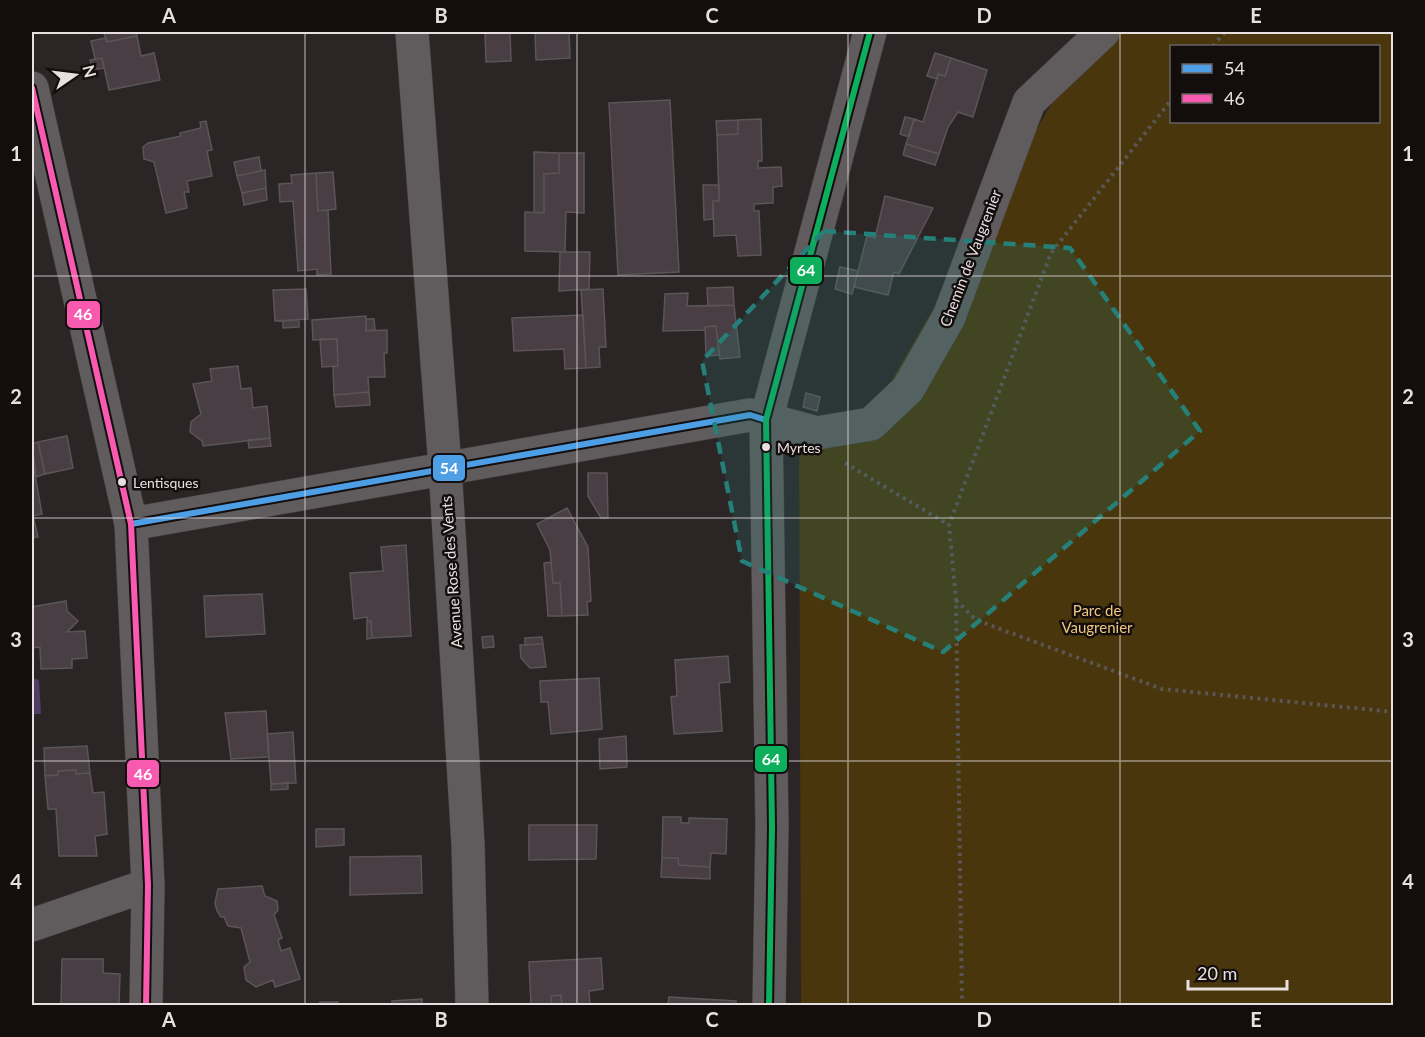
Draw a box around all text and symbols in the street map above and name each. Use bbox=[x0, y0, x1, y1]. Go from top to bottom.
text: A bbox=[161, 3, 176, 27]
text: B bbox=[434, 3, 448, 27]
text: C bbox=[705, 3, 719, 27]
text: D bbox=[976, 3, 992, 27]
text: E bbox=[1250, 3, 1262, 27]
north arrow bbox=[45, 45, 105, 105]
legend bbox=[1170, 45, 1380, 123]
text: 54 bbox=[1224, 57, 1245, 79]
text: N bbox=[79, 63, 101, 80]
text: 46 bbox=[1224, 87, 1245, 109]
text: 1 bbox=[10, 141, 22, 165]
text: 1 bbox=[1402, 141, 1414, 165]
street label: Chemin de Vaugrenier bbox=[936, 187, 1005, 329]
line badge: 64 bbox=[789, 256, 823, 285]
text: 64 bbox=[797, 260, 815, 279]
line badge: 46 bbox=[66, 300, 101, 329]
text: 46 bbox=[74, 304, 92, 323]
text: 2 bbox=[10, 384, 22, 408]
text: 2 bbox=[1402, 384, 1414, 408]
place label: Myrtes bbox=[777, 439, 821, 456]
marker: Myrtes bbox=[760, 441, 772, 453]
line badge: 54 bbox=[432, 454, 466, 482]
text: 54 bbox=[440, 458, 458, 477]
place label: Lentisques bbox=[133, 474, 199, 491]
marker: Lentisques bbox=[116, 476, 128, 488]
street label: Avenue Rose des Vents bbox=[437, 495, 465, 649]
park label: Parc de Vaugrenier bbox=[1061, 601, 1133, 636]
text: 3 bbox=[10, 627, 22, 651]
text: 3 bbox=[1402, 627, 1414, 651]
line badge: 64 bbox=[754, 745, 788, 773]
text: 64 bbox=[762, 749, 780, 768]
line badge: 46 bbox=[126, 759, 160, 788]
text: 46 bbox=[134, 764, 152, 783]
text: 4 bbox=[10, 869, 22, 893]
text: 4 bbox=[1402, 869, 1414, 893]
scale bar bbox=[1188, 953, 1287, 991]
text: 20 m bbox=[1197, 962, 1237, 984]
text: A bbox=[161, 1007, 176, 1031]
text: B bbox=[434, 1007, 448, 1031]
text: C bbox=[705, 1007, 719, 1031]
text: D bbox=[976, 1007, 992, 1031]
text: E bbox=[1250, 1007, 1262, 1031]

